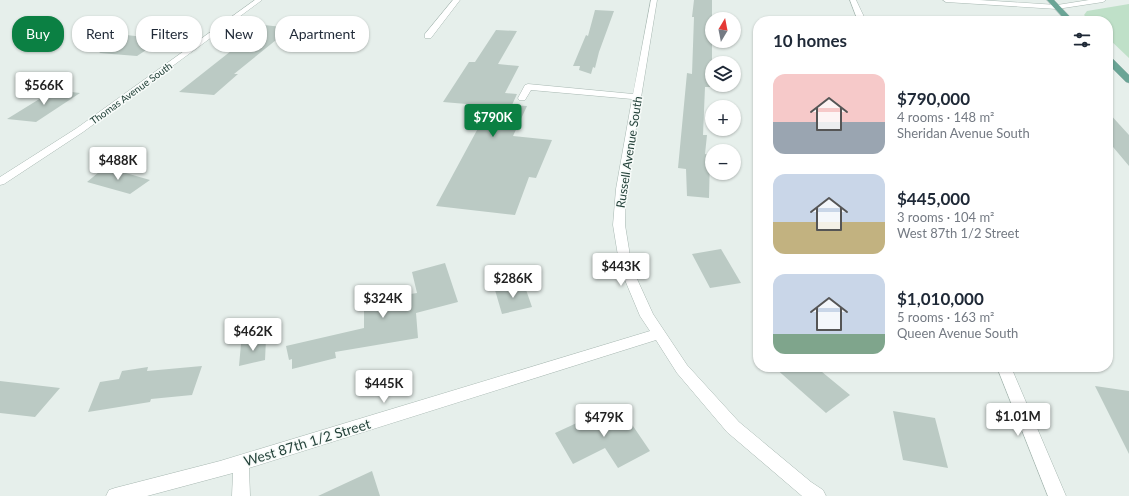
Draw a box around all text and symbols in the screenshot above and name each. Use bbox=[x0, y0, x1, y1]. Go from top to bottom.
north arrow bbox=[705, 12, 741, 48]
map controls bbox=[705, 12, 741, 180]
chip: Buy bbox=[12, 16, 64, 52]
chip: Rent bbox=[72, 16, 128, 52]
chip: Filters bbox=[136, 16, 202, 52]
chip: New bbox=[210, 16, 267, 52]
chip: Apartment bbox=[275, 16, 369, 52]
icon: filters bbox=[1071, 29, 1093, 51]
text: 10 homes bbox=[773, 30, 847, 51]
button: layers bbox=[705, 56, 741, 92]
street label: Thomas Avenue South bbox=[88, 59, 174, 127]
pin: $566K bbox=[16, 72, 72, 106]
text: $566K bbox=[24, 77, 64, 93]
text: $790,000 bbox=[897, 88, 970, 109]
icon: home bbox=[805, 90, 853, 138]
street label: Russell Avenue South bbox=[613, 95, 645, 209]
button: + bbox=[705, 100, 741, 136]
pin: $790K bbox=[465, 104, 521, 138]
text: $790K bbox=[473, 109, 513, 125]
text: 4 rooms · 148 m² bbox=[897, 109, 994, 125]
text: Sheridan Avenue South bbox=[897, 125, 1030, 141]
button: − bbox=[705, 144, 741, 180]
pin: $488K bbox=[90, 147, 146, 181]
text: $488K bbox=[98, 152, 138, 168]
text: $445,000 bbox=[897, 188, 970, 209]
icon: home bbox=[805, 190, 853, 238]
text: 3 rooms · 104 m² bbox=[897, 209, 994, 225]
text: West 87th 1/2 Street bbox=[897, 225, 1019, 241]
pin: $443K bbox=[593, 253, 649, 287]
text: $443K bbox=[601, 258, 641, 274]
pin: $286K bbox=[485, 265, 541, 299]
text: $286K bbox=[493, 270, 533, 286]
pin: $324K bbox=[355, 285, 411, 319]
text: $1,010,000 bbox=[897, 288, 984, 309]
text: $324K bbox=[363, 290, 403, 306]
icon: home bbox=[805, 290, 853, 338]
text: 5 rooms · 163 m² bbox=[897, 309, 994, 325]
pin: $462K bbox=[225, 318, 281, 352]
text: $462K bbox=[233, 323, 273, 339]
text: Queen Avenue South bbox=[897, 325, 1018, 341]
pin: $445K bbox=[356, 370, 412, 404]
text: $445K bbox=[364, 375, 404, 391]
pin: $1.01M bbox=[985, 403, 1051, 437]
pin: $479K bbox=[576, 404, 632, 438]
text: $1.01M bbox=[995, 408, 1041, 424]
text: $479K bbox=[584, 409, 624, 425]
street label: West 87th 1/2 Street bbox=[242, 415, 372, 469]

